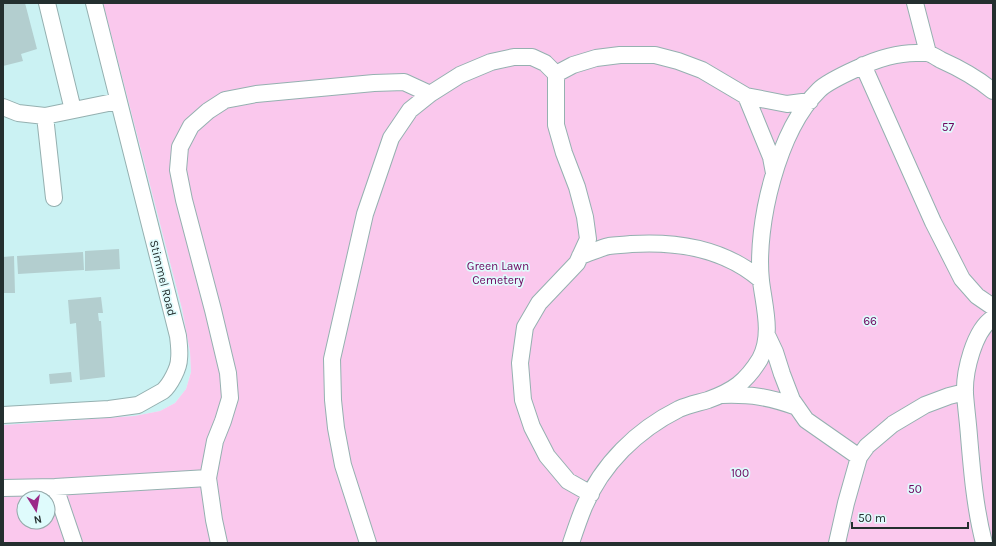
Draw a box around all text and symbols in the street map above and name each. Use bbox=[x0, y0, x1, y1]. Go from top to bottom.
park label: 57 bbox=[942, 120, 955, 134]
street label: Stimmel Road bbox=[147, 239, 179, 317]
park label: Green Lawn Cemetery bbox=[467, 259, 529, 287]
park label: 66 bbox=[863, 314, 877, 328]
park label: 100 bbox=[731, 466, 749, 480]
park label: 50 bbox=[908, 482, 922, 496]
north arrow bbox=[16, 490, 56, 530]
scale bar bbox=[852, 504, 968, 530]
text: 50 m bbox=[858, 511, 886, 525]
text: N bbox=[33, 512, 43, 526]

